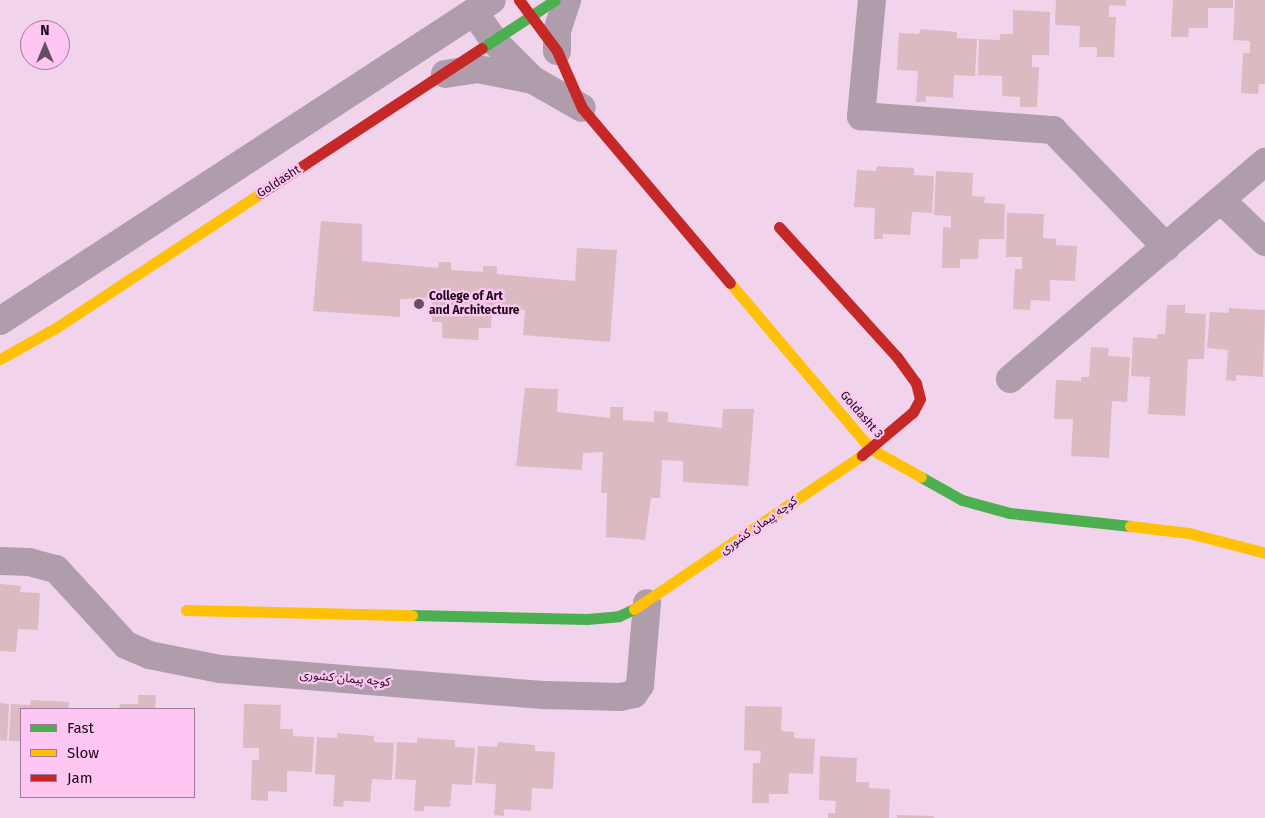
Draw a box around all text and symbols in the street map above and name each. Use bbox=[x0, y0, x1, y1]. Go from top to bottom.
north arrow bbox=[20, 20, 70, 70]
text: N bbox=[40, 22, 50, 39]
street label: Goldasht bbox=[255, 163, 303, 201]
place label: College of Art and Architecture bbox=[429, 290, 519, 318]
marker: College of Art and Architecture bbox=[413, 298, 425, 310]
street label: Goldasht 3 bbox=[837, 388, 885, 442]
street label: کوچه پیمان کشوری bbox=[718, 494, 800, 558]
street label: کوچه پیمان کشوری bbox=[299, 668, 391, 690]
legend bbox=[20, 708, 195, 798]
text: Fast bbox=[67, 719, 94, 737]
text: Slow bbox=[67, 744, 99, 762]
text: Jam bbox=[67, 769, 93, 787]

